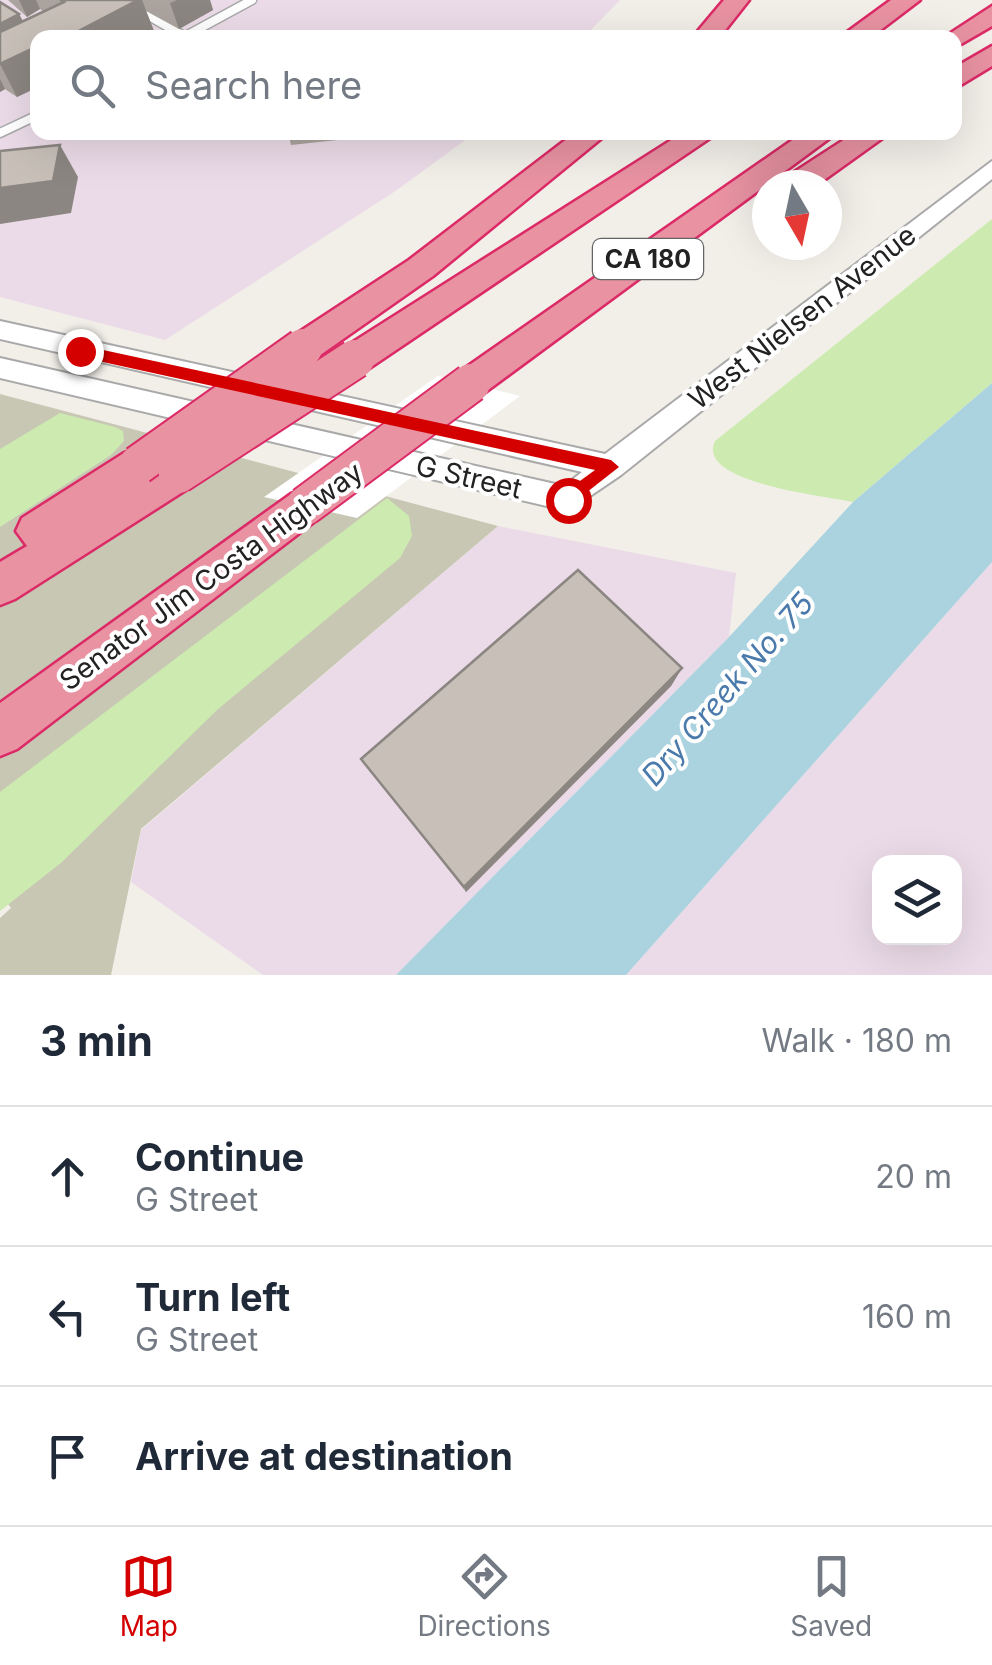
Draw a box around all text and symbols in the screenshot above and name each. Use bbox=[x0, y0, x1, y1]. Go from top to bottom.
search box bbox=[30, 30, 962, 140]
icon: search bbox=[65, 58, 120, 113]
text: Search here bbox=[145, 62, 362, 108]
north arrow bbox=[752, 170, 842, 260]
street label: West Nielsen Avenue bbox=[682, 218, 922, 416]
road number: CA 180 bbox=[593, 239, 703, 279]
route end bbox=[58, 329, 104, 375]
street label: G Street bbox=[413, 448, 525, 506]
street label: Senator Jim Costa Highway bbox=[53, 455, 369, 697]
route start bbox=[546, 478, 592, 524]
water label: Dry Creek No. 75 bbox=[634, 585, 820, 793]
map controls bbox=[872, 855, 962, 945]
button: layers bbox=[872, 855, 962, 945]
text: 3 min bbox=[40, 1015, 153, 1066]
text: Walk · 180 m bbox=[762, 1021, 952, 1060]
text: Continue bbox=[135, 1134, 304, 1180]
icon: ahead bbox=[40, 1149, 95, 1204]
text: 20 m bbox=[875, 1157, 952, 1196]
text: G Street bbox=[135, 1180, 258, 1219]
text: Turn left bbox=[135, 1274, 290, 1320]
icon: left bbox=[40, 1289, 95, 1344]
text: 160 m bbox=[862, 1297, 952, 1336]
text: G Street bbox=[135, 1320, 258, 1359]
icon: arrive bbox=[40, 1429, 95, 1484]
text: Arrive at destination bbox=[135, 1433, 513, 1479]
tab: Map bbox=[120, 1549, 178, 1643]
tab: Directions bbox=[417, 1549, 551, 1643]
tab: Saved bbox=[790, 1549, 872, 1643]

